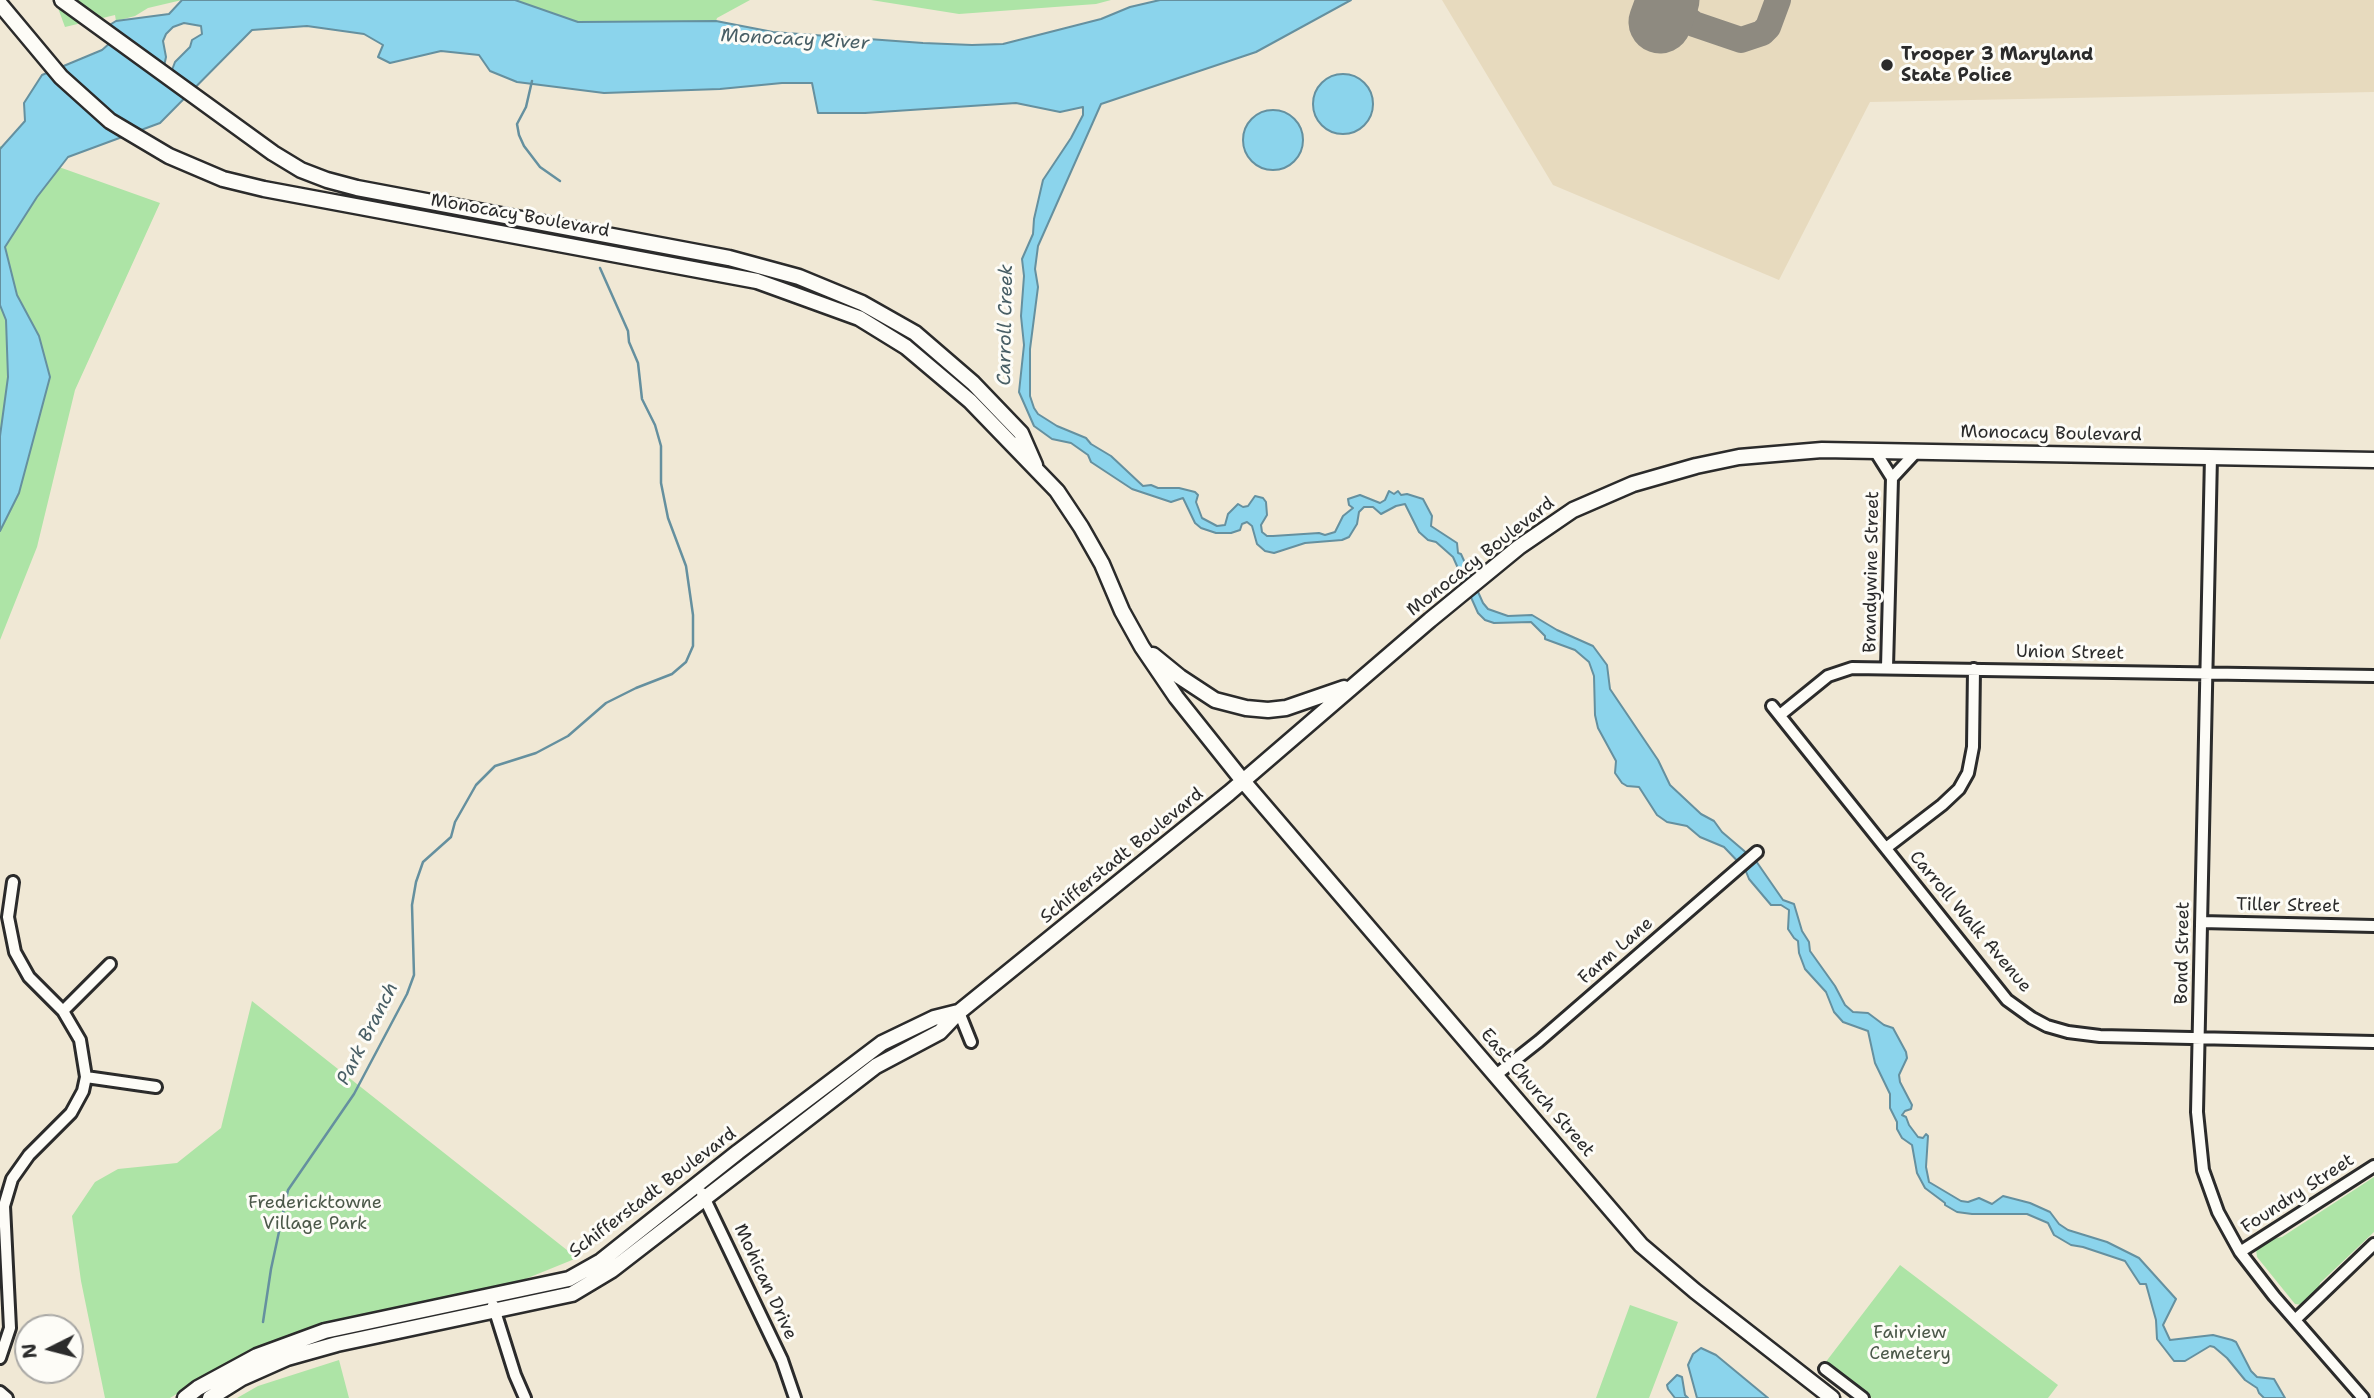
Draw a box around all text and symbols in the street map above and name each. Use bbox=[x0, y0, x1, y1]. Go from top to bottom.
water label: Monocacy River bbox=[720, 25, 870, 55]
place label: Trooper 3 Maryland State Police bbox=[1901, 44, 2094, 86]
marker: Trooper 3 Maryland State Police bbox=[1879, 57, 1895, 73]
street label: Monocacy Boulevard bbox=[429, 190, 611, 242]
water label: Carroll Creek bbox=[994, 264, 1018, 386]
street label: Monocacy Boulevard bbox=[1960, 422, 2142, 446]
street label: Brandywine Street bbox=[1860, 491, 1884, 653]
street label: Monocacy Boulevard bbox=[1403, 493, 1559, 621]
street label: Union Street bbox=[2016, 641, 2124, 665]
street label: Schifferstadt Boulevard bbox=[1036, 784, 1208, 928]
street label: Carroll Walk Avenue bbox=[1904, 847, 2036, 997]
street label: Tiller Street bbox=[2236, 894, 2340, 918]
street label: Bond Street bbox=[2171, 901, 2195, 1005]
street label: Farm Lane bbox=[1574, 913, 1658, 989]
water label: Park Branch bbox=[332, 979, 404, 1089]
street label: East Church Street bbox=[1475, 1024, 1599, 1162]
street label: Schifferstadt Boulevard bbox=[565, 1123, 741, 1263]
street label: Foundry Street bbox=[2238, 1150, 2358, 1238]
park label: Fredericktowne Village Park bbox=[248, 1192, 382, 1234]
street label: Mohican Drive bbox=[729, 1221, 801, 1343]
north arrow bbox=[14, 1314, 84, 1384]
park label: Fairview Cemetery bbox=[1869, 1322, 1951, 1364]
text: N bbox=[16, 1342, 43, 1360]

